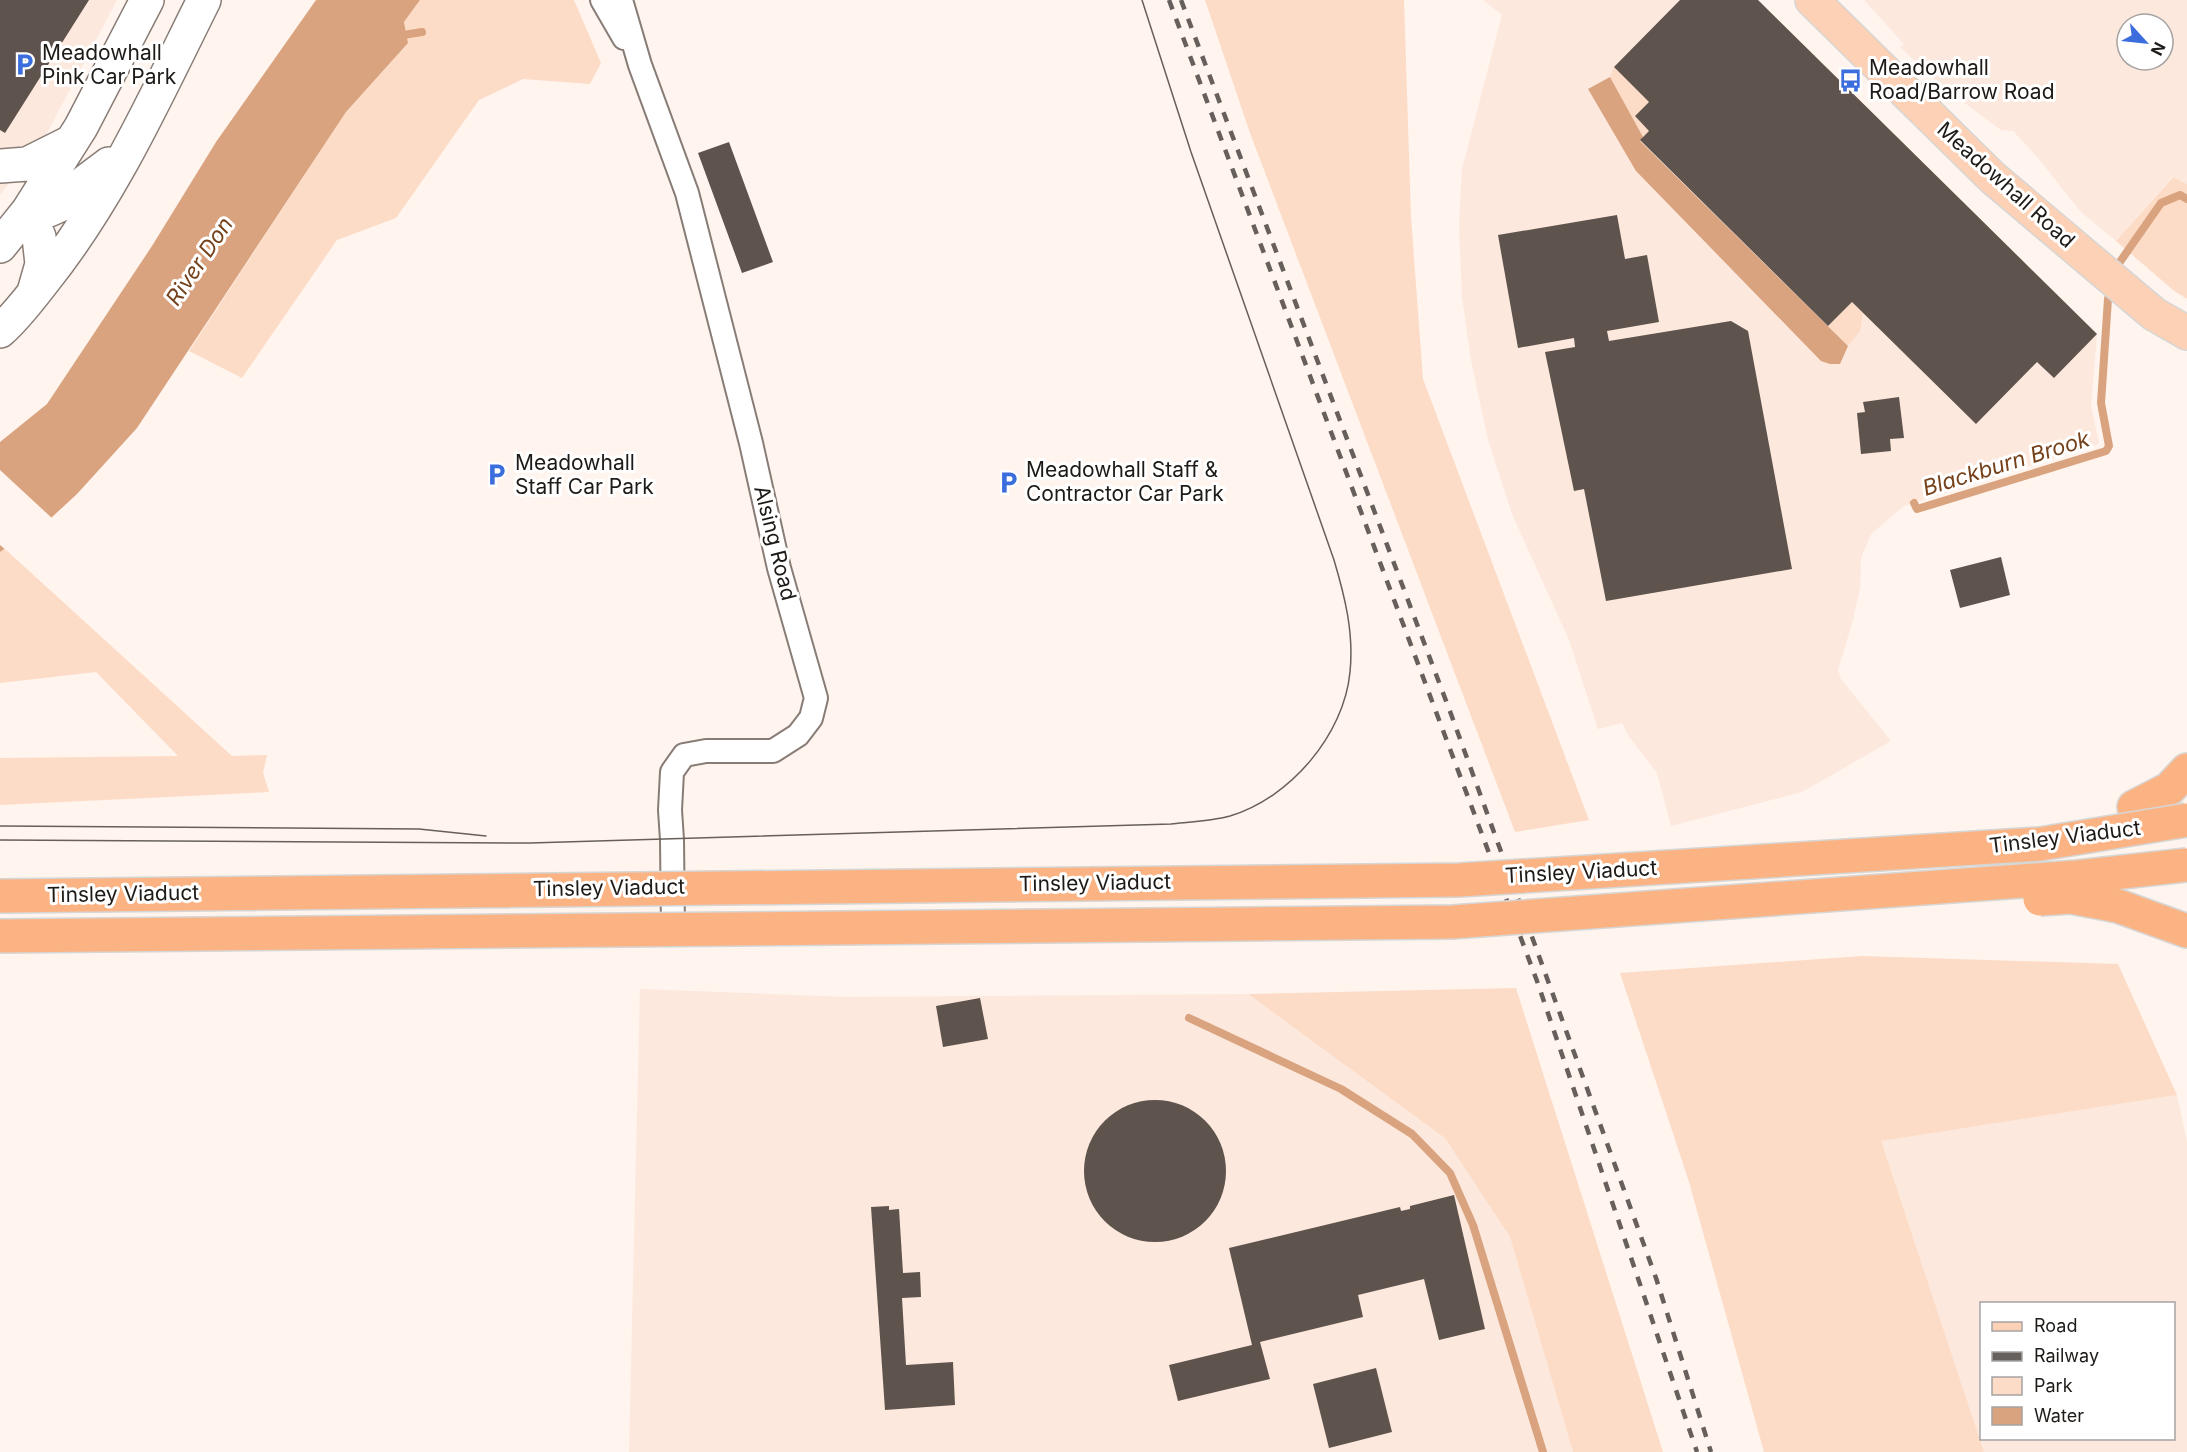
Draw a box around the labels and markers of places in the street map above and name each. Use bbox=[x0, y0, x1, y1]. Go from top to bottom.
place label: Meadowhall Pink Car Park bbox=[42, 40, 177, 89]
parking icon: Meadowhall Pink Car Park bbox=[11, 52, 37, 78]
place label: Meadowhall Road/Barrow Road bbox=[1869, 55, 2055, 104]
bus stop icon: Meadowhall Road/Barrow Road bbox=[1838, 67, 1864, 93]
place label: Meadowhall Staff Car Park bbox=[515, 450, 654, 499]
place label: Meadowhall Staff & Contractor Car Park bbox=[1026, 457, 1224, 506]
parking icon: Meadowhall Staff Car Park bbox=[484, 462, 510, 488]
parking icon: Meadowhall Staff & Contractor Car Park bbox=[995, 469, 1021, 495]

